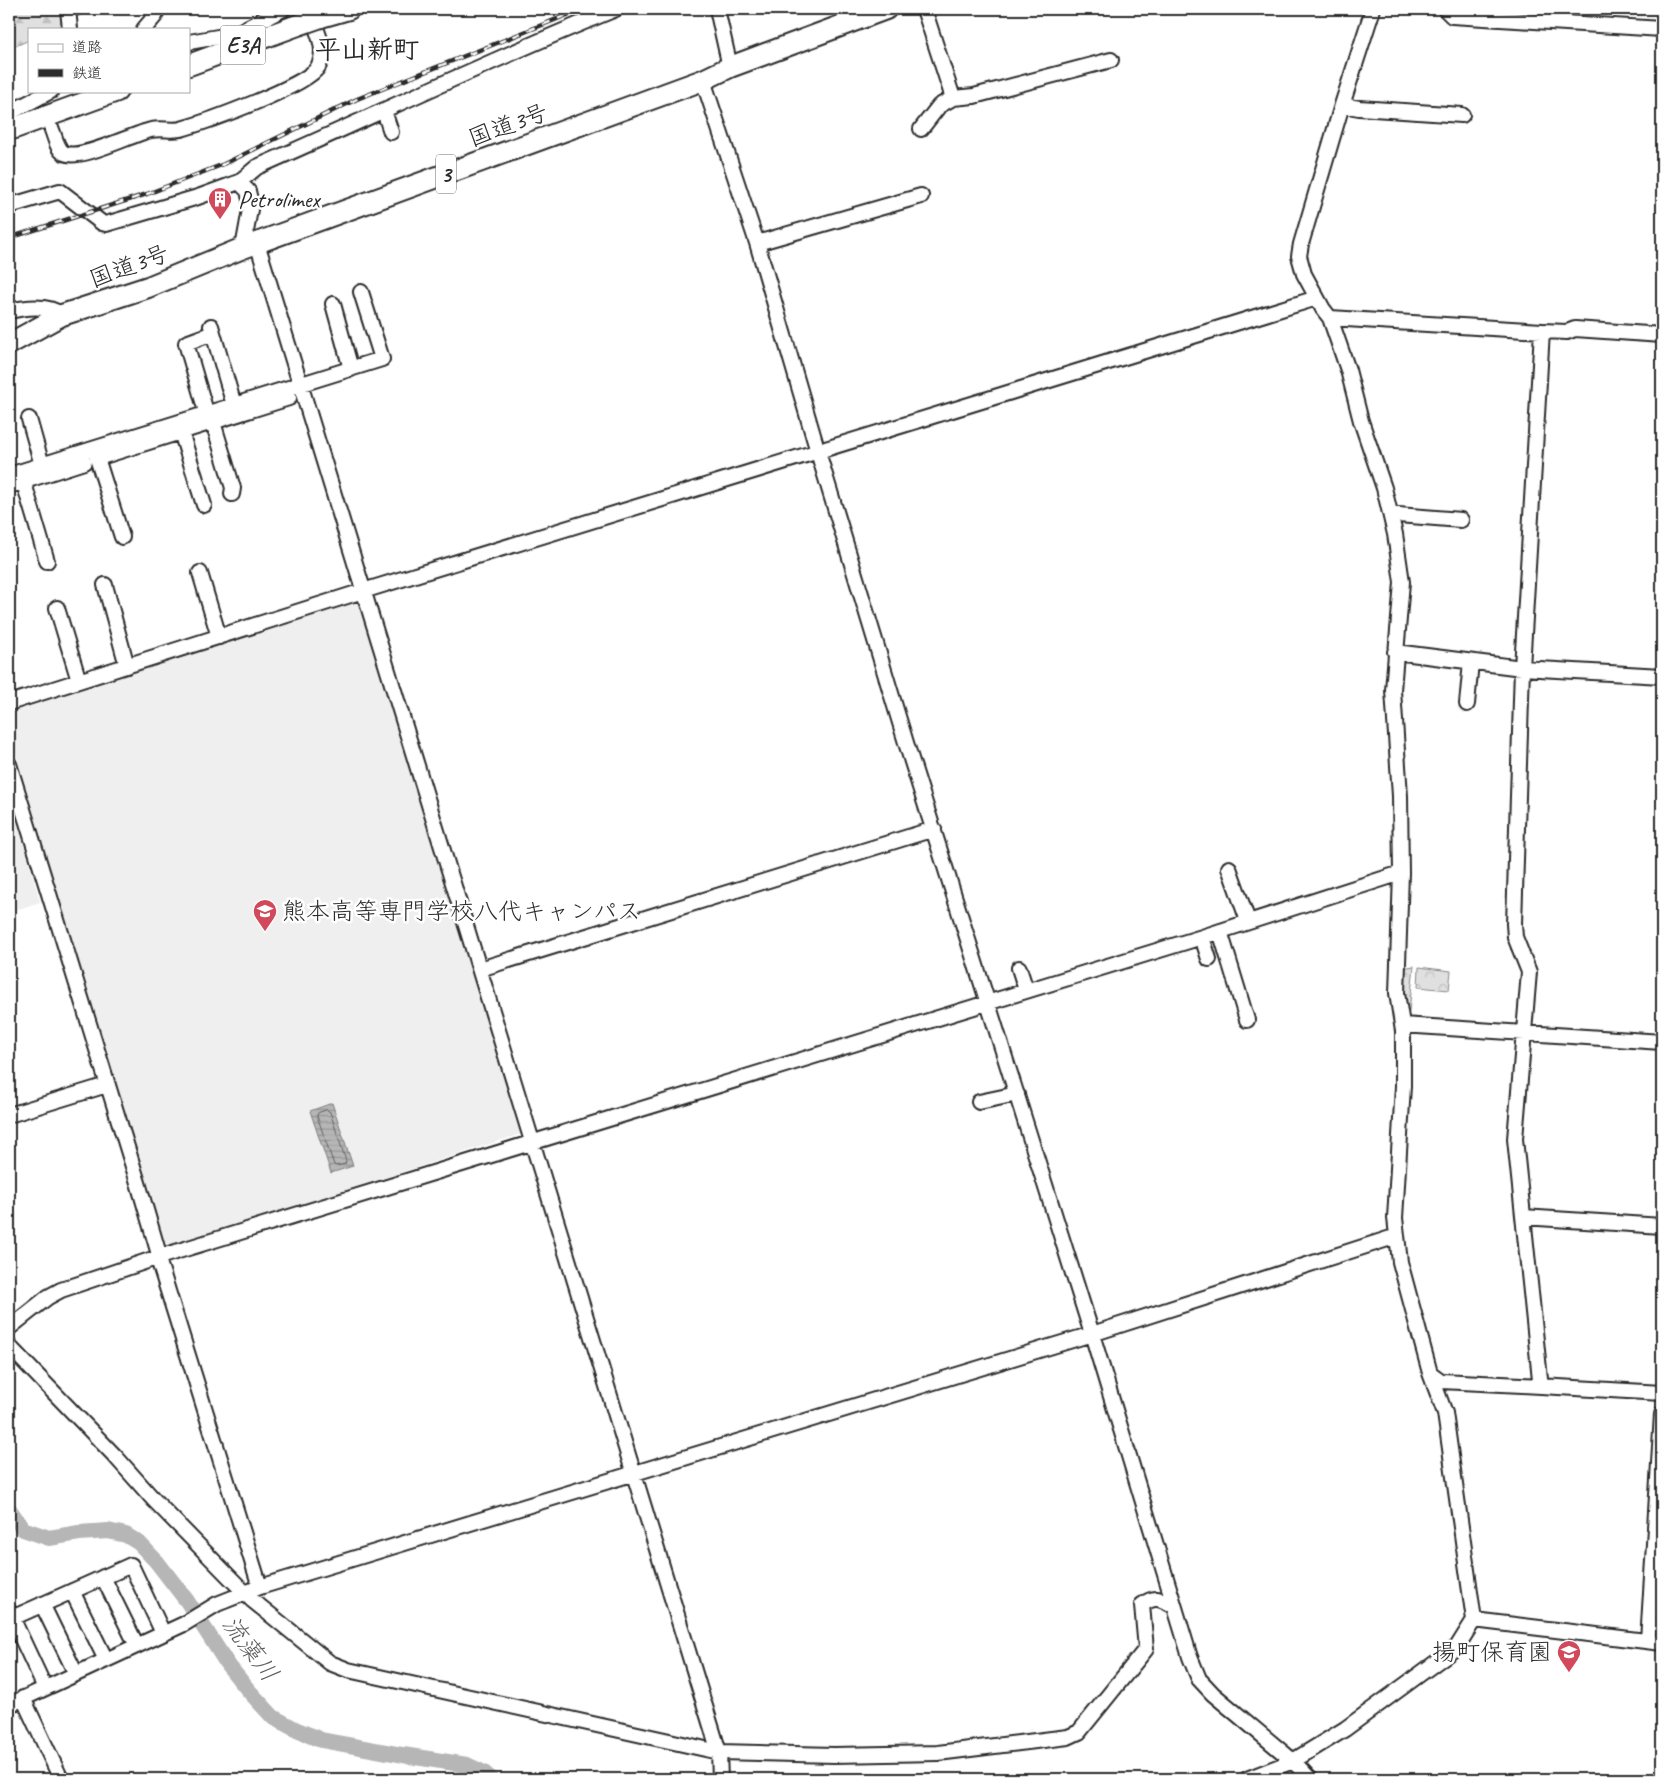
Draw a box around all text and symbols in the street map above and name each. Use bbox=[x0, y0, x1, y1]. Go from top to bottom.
road number: E3A bbox=[220, 26, 266, 64]
legend bbox=[28, 28, 190, 92]
district label: 平山新町 bbox=[315, 33, 419, 66]
text: 道路 bbox=[72, 38, 102, 57]
text: 鉄道 bbox=[72, 64, 102, 83]
street label: 国道3号 bbox=[464, 97, 552, 153]
road number: 3 bbox=[436, 154, 456, 193]
place label: Petrolimex bbox=[238, 184, 321, 214]
building icon: Petrolimex bbox=[207, 186, 233, 220]
street label: 国道3号 bbox=[85, 238, 173, 294]
place label: 熊本高等専門学校八代キャンパス bbox=[282, 896, 641, 926]
school or university icon: 熊本高等専門学校八代キャンパス bbox=[252, 898, 278, 932]
water label: 流藻川 bbox=[215, 1609, 286, 1688]
place label: 揚町保育園 bbox=[1432, 1637, 1552, 1667]
school or university icon: 揚町保育園 bbox=[1556, 1639, 1582, 1673]

